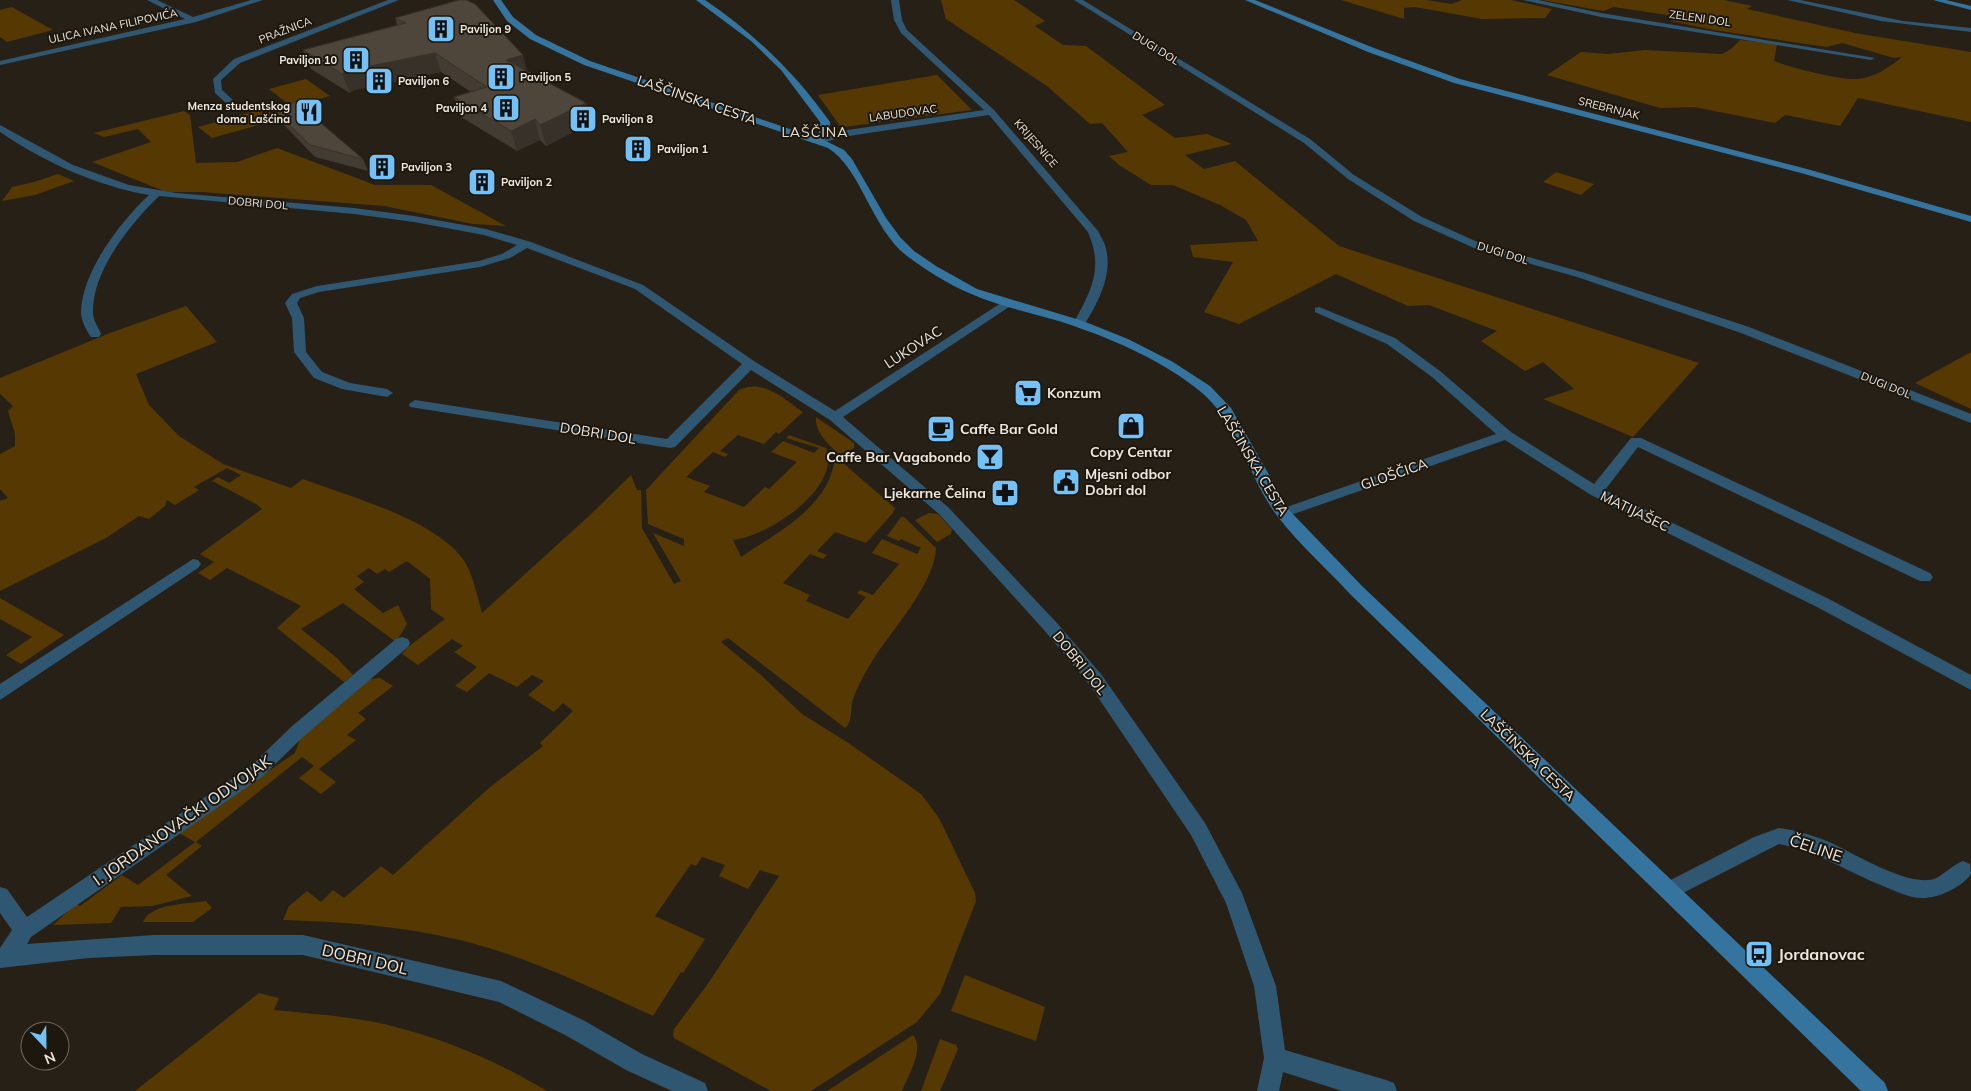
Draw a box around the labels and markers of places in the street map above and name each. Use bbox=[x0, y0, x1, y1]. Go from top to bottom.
building icon: Paviljon 9 bbox=[426, 14, 456, 44]
place label: Paviljon 9 bbox=[460, 22, 512, 36]
building icon: Paviljon 10 bbox=[341, 45, 371, 75]
place label: Paviljon 10 bbox=[279, 53, 337, 67]
building icon: Paviljon 5 bbox=[486, 62, 516, 92]
building icon: Paviljon 6 bbox=[364, 66, 394, 96]
place label: Paviljon 5 bbox=[520, 70, 572, 84]
place label: Paviljon 6 bbox=[398, 74, 450, 88]
building icon: Paviljon 4 bbox=[491, 93, 521, 123]
restaurant icon: Menza studentskog doma Lašćina bbox=[294, 97, 324, 127]
place label: Menza studentskog doma Lašćina bbox=[188, 99, 290, 126]
place label: Paviljon 4 bbox=[436, 101, 487, 115]
building icon: Paviljon 8 bbox=[568, 104, 598, 134]
place label: Paviljon 8 bbox=[602, 112, 654, 126]
building icon: Paviljon 1 bbox=[623, 134, 653, 164]
place label: Paviljon 1 bbox=[657, 142, 709, 156]
building icon: Paviljon 3 bbox=[367, 152, 397, 182]
place label: Paviljon 3 bbox=[401, 160, 453, 174]
building icon: Paviljon 2 bbox=[467, 167, 497, 197]
place label: Paviljon 2 bbox=[501, 175, 553, 189]
supermarket icon: Konzum bbox=[1013, 378, 1043, 408]
place label: Konzum bbox=[1047, 384, 1101, 402]
shop icon: Copy Centar bbox=[1116, 411, 1146, 441]
cafe icon: Caffe Bar Gold bbox=[926, 414, 956, 444]
place label: Caffe Bar Gold bbox=[960, 420, 1058, 438]
bar icon: Caffe Bar Vagabondo bbox=[975, 442, 1005, 472]
place label: Copy Centar bbox=[1090, 443, 1173, 461]
place label: Caffe Bar Vagabondo bbox=[826, 448, 971, 466]
place label: Mjesni odbor Dobri dol bbox=[1085, 465, 1171, 499]
public building icon: Mjesni odbor Dobri dol bbox=[1051, 467, 1081, 497]
pharmacy icon: Ljekarne Čelina bbox=[990, 478, 1020, 508]
place label: Ljekarne Čelina bbox=[884, 484, 986, 502]
bus stop icon: Jordanovac bbox=[1744, 939, 1774, 969]
place label: Jordanovac bbox=[1778, 944, 1865, 964]

